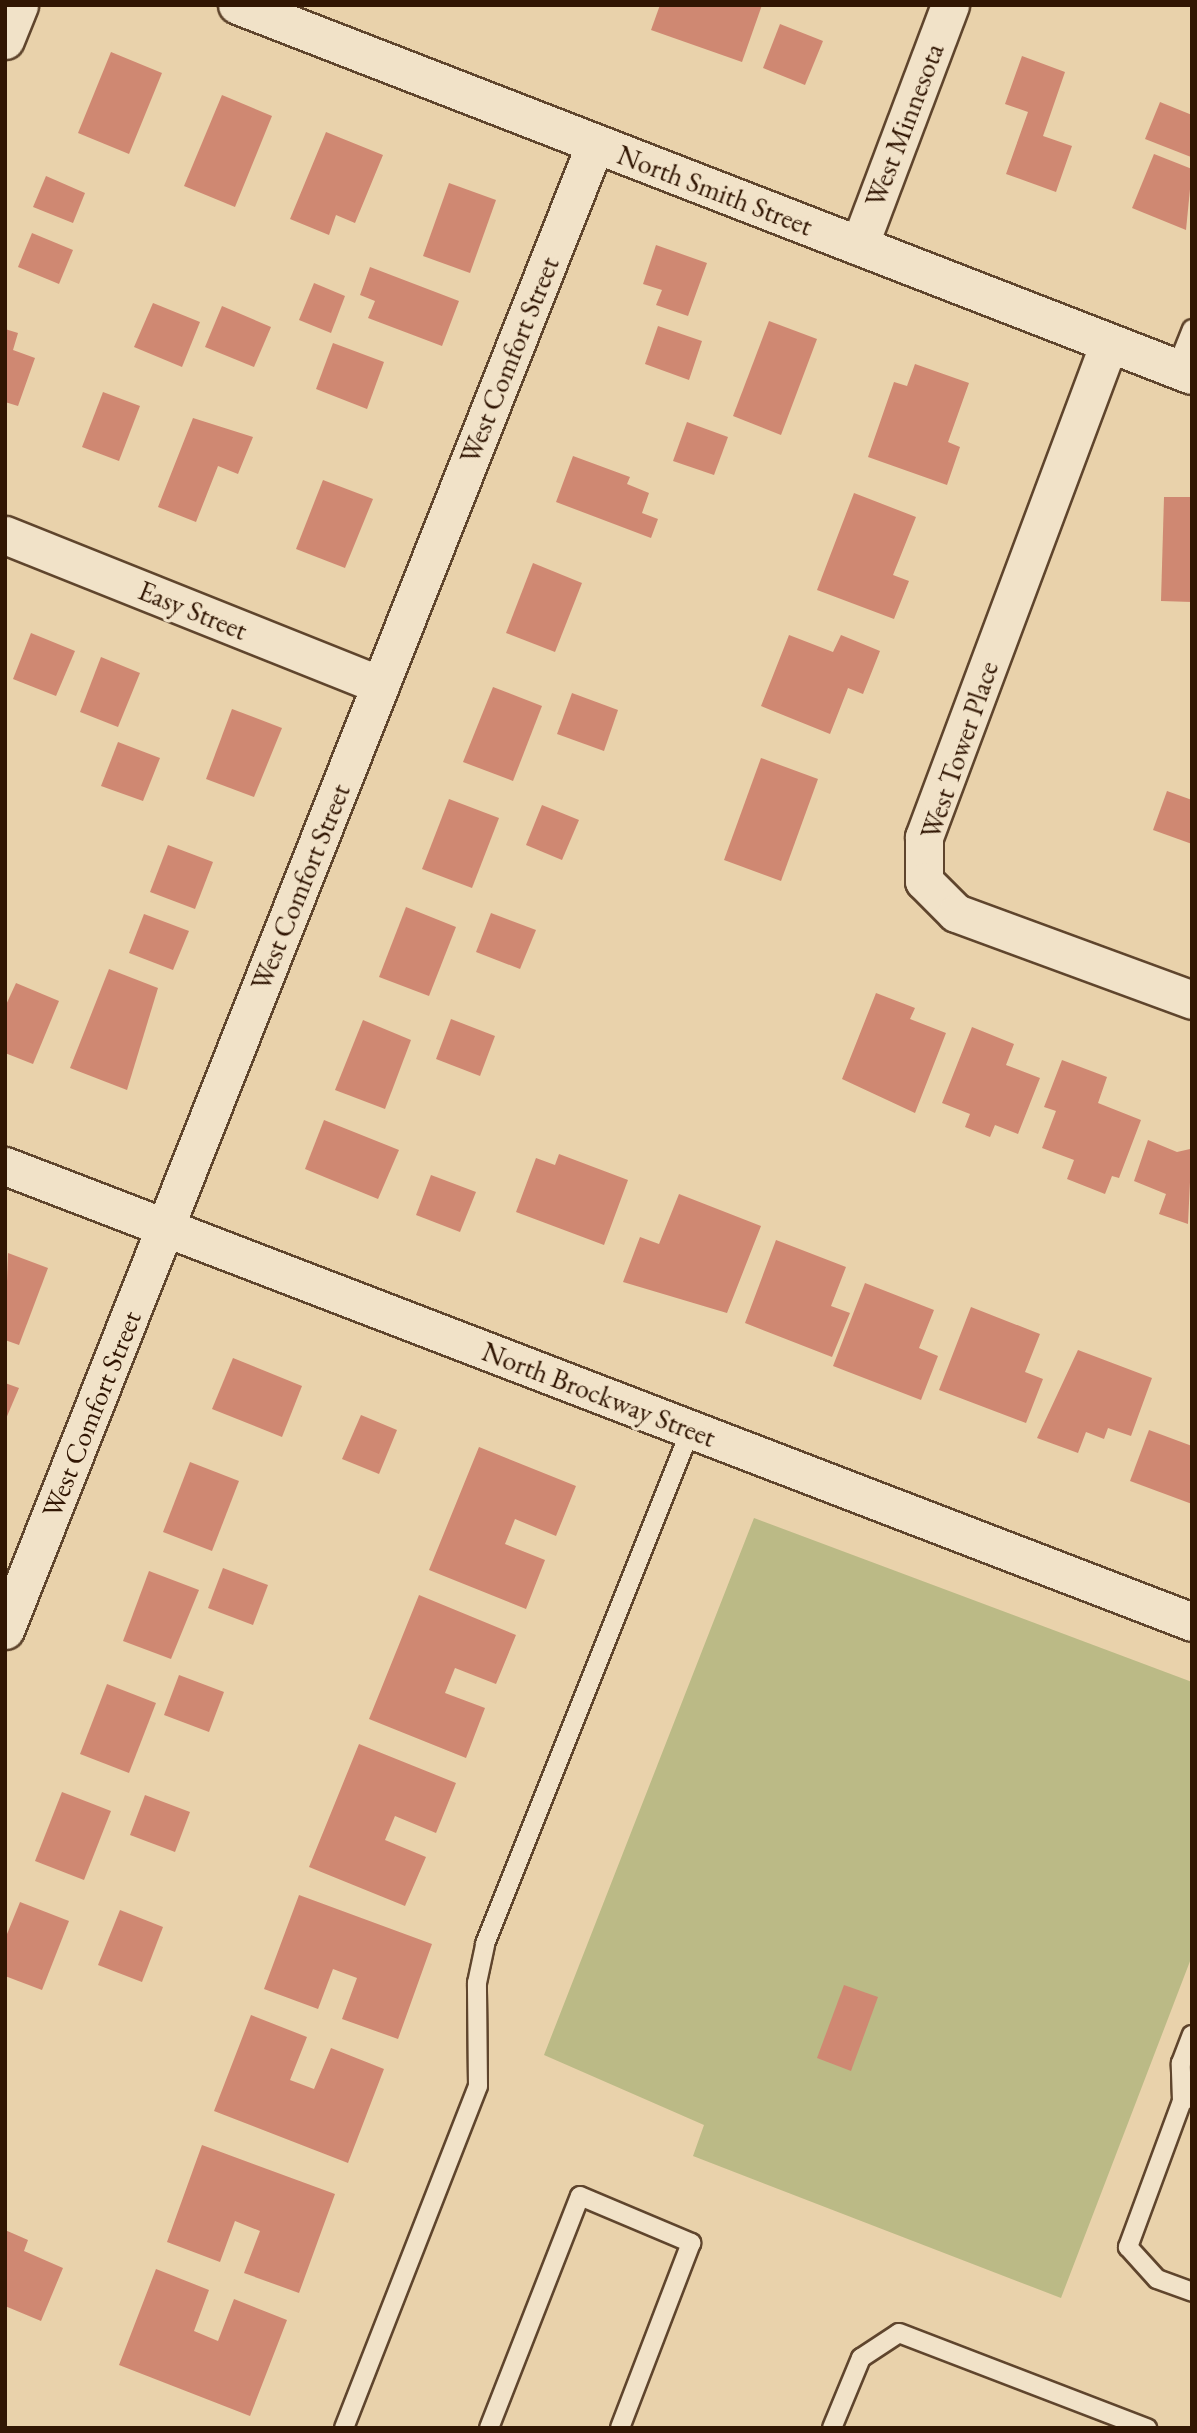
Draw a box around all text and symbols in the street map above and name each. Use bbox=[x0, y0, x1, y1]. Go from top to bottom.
street label: West Minnesota bbox=[857, 38, 951, 212]
street label: North Smith Street bbox=[613, 137, 817, 243]
street label: West Comfort Street bbox=[452, 252, 566, 468]
street label: Easy Street bbox=[134, 573, 252, 647]
street label: West Tower Place bbox=[913, 657, 1005, 843]
street label: West Comfort Street bbox=[243, 779, 357, 995]
street label: West Comfort Street bbox=[34, 1306, 148, 1522]
street label: North Brockway Street bbox=[477, 1334, 721, 1454]

